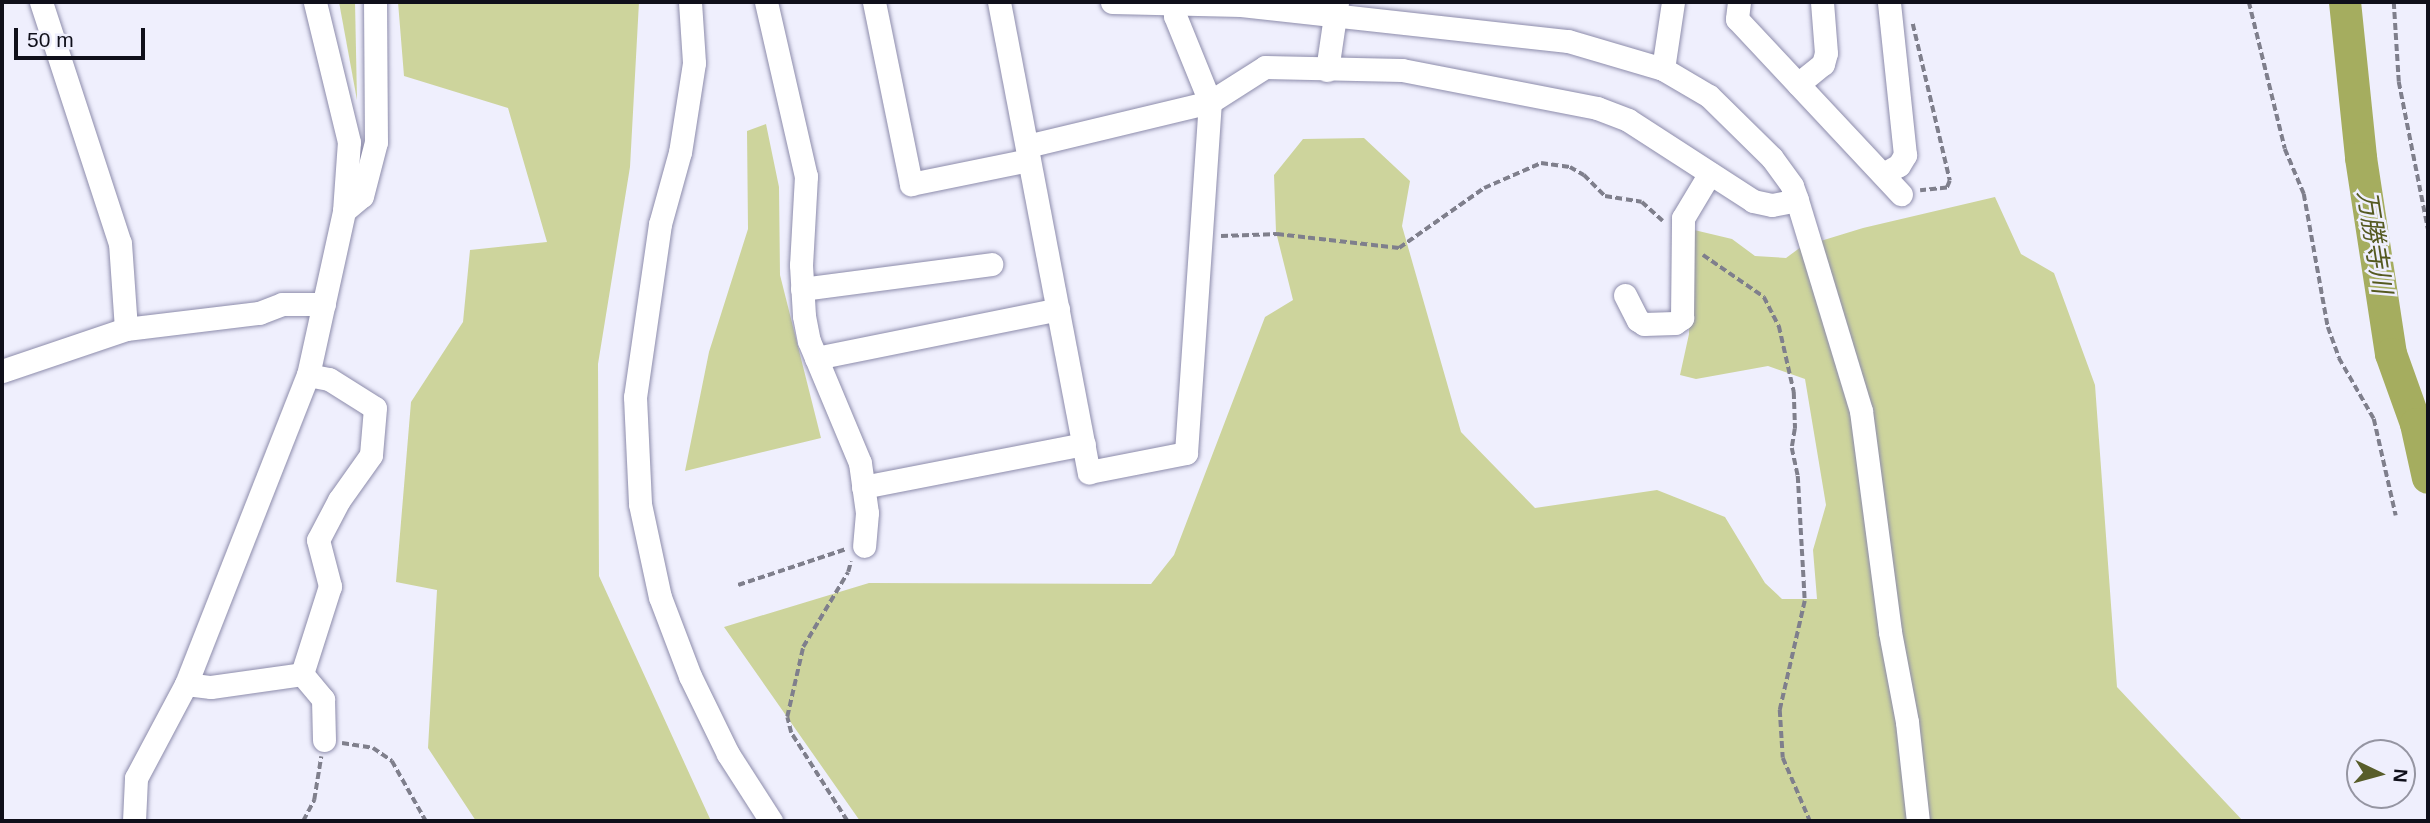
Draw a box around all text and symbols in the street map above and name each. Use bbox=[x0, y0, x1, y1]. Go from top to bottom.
scale bar bbox=[18, 14, 149, 58]
text: 50 m bbox=[27, 28, 74, 51]
water label: 万勝寺川 bbox=[2350, 188, 2398, 296]
north arrow bbox=[2346, 739, 2416, 809]
text: N bbox=[2389, 768, 2411, 783]

